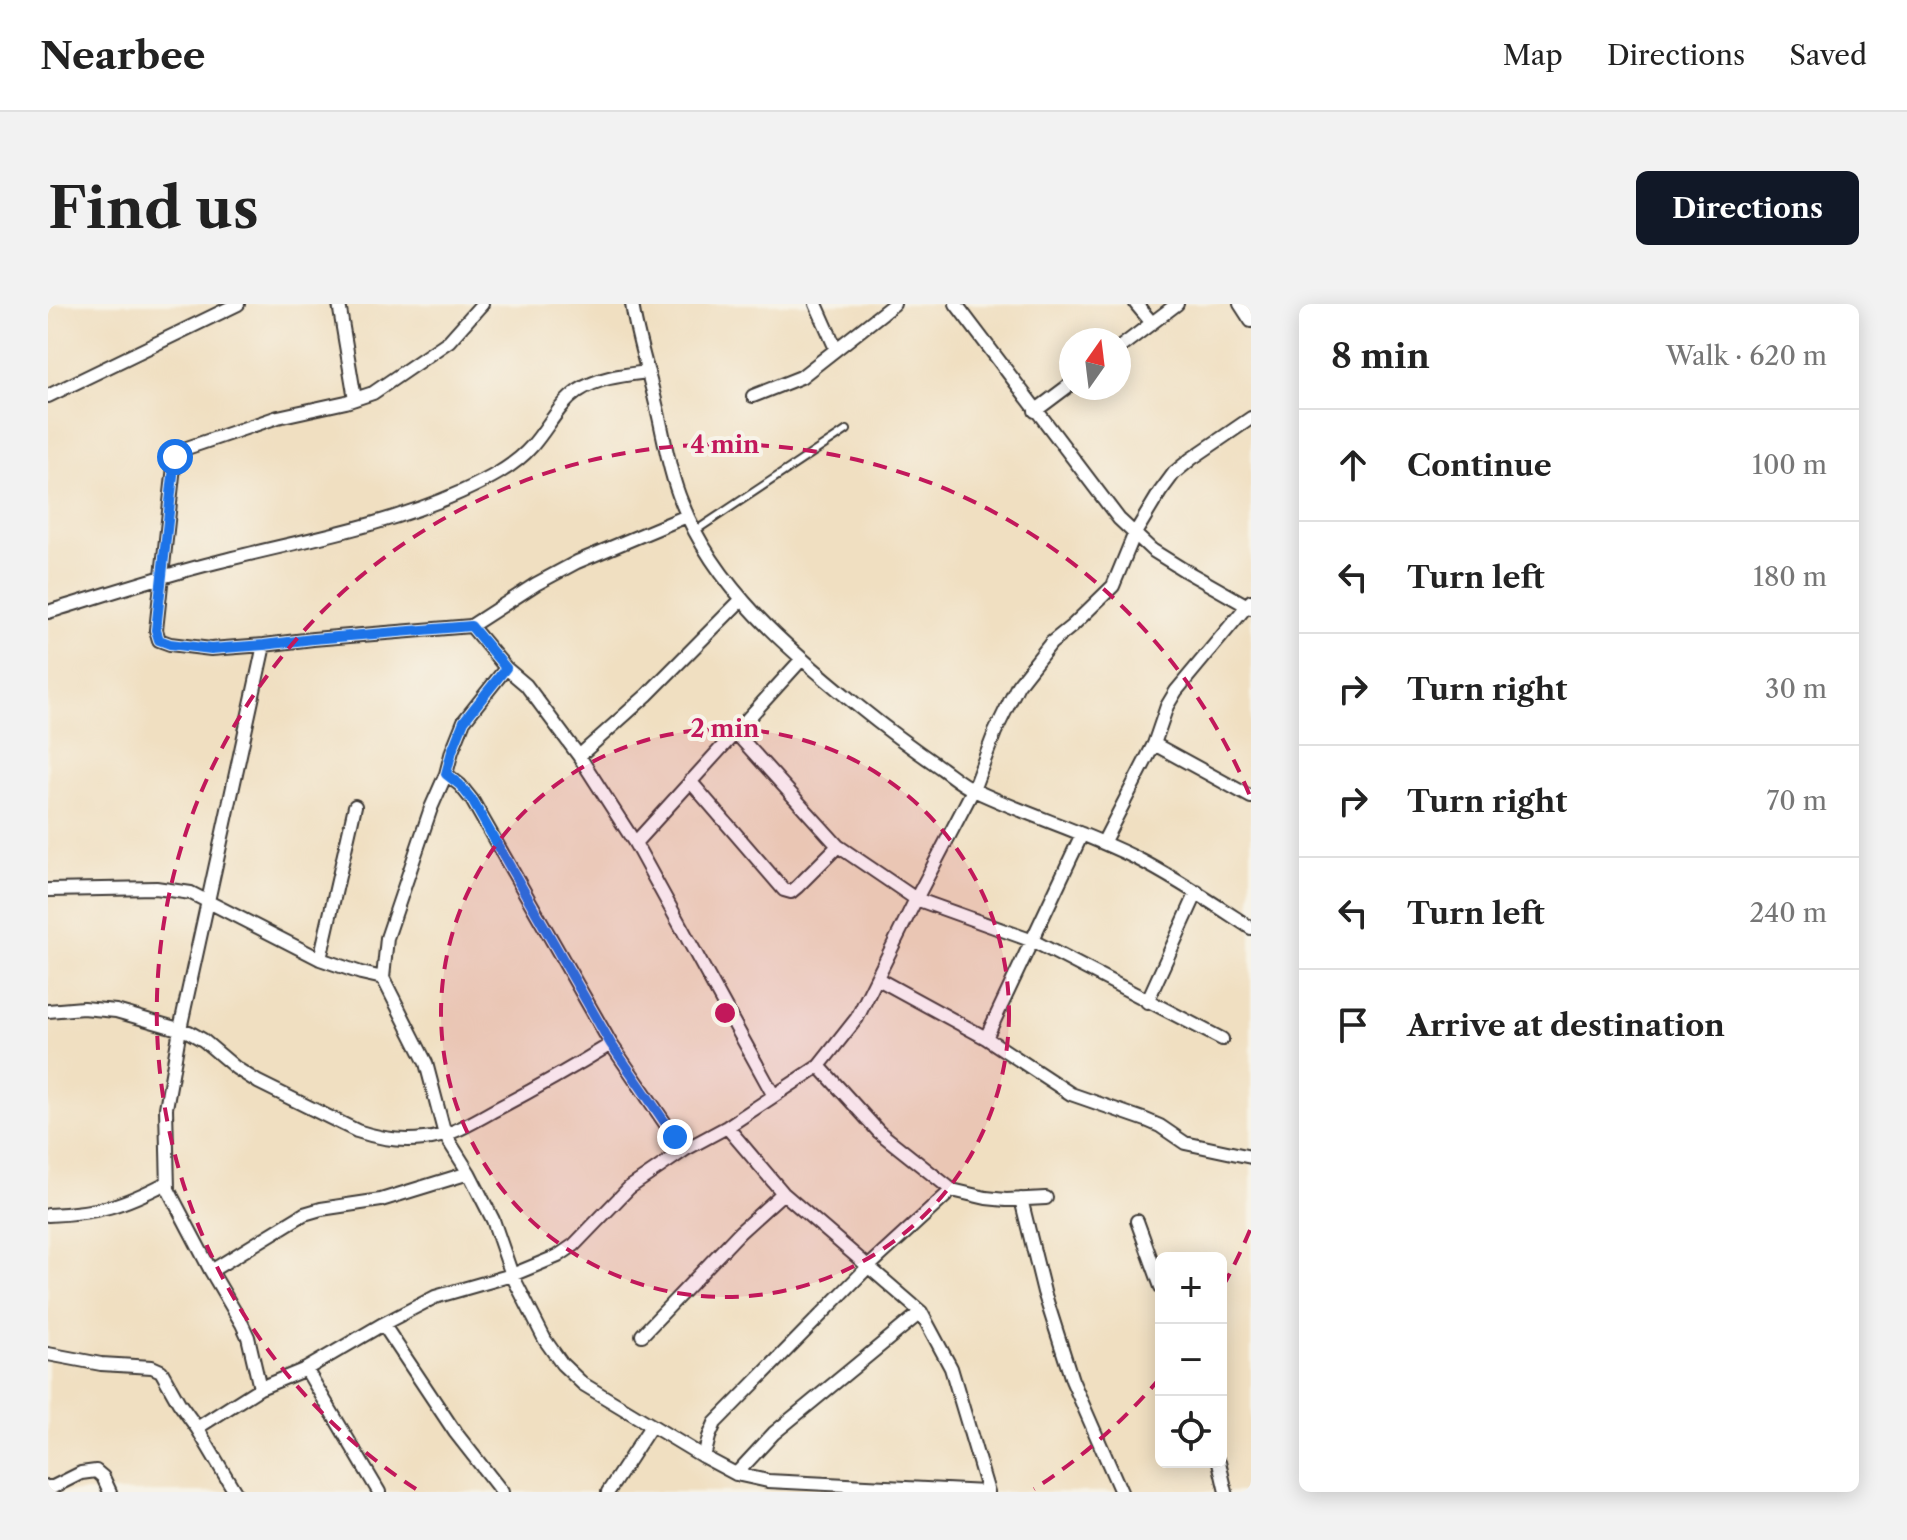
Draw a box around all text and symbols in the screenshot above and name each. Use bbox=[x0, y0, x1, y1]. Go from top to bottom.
text: Nearbee bbox=[40, 32, 206, 79]
text: Map bbox=[1503, 38, 1563, 72]
text: Directions bbox=[1607, 38, 1745, 72]
text: Saved bbox=[1789, 38, 1867, 72]
button: Directions bbox=[1636, 171, 1859, 245]
text: Find us bbox=[48, 174, 259, 243]
north arrow bbox=[1059, 328, 1131, 400]
text: 8 min bbox=[1331, 335, 1430, 377]
text: Walk · 620 m bbox=[1666, 340, 1827, 372]
text: 4 min bbox=[690, 430, 760, 459]
route start bbox=[157, 439, 193, 475]
icon: ahead bbox=[1331, 443, 1375, 487]
text: Continue bbox=[1407, 447, 1552, 484]
text: 100 m bbox=[1752, 449, 1827, 481]
icon: left bbox=[1331, 555, 1375, 599]
text: Turn left bbox=[1407, 559, 1544, 596]
text: 180 m bbox=[1753, 561, 1827, 593]
icon: right bbox=[1331, 667, 1375, 711]
text: Turn right bbox=[1407, 671, 1567, 708]
text: 30 m bbox=[1765, 673, 1827, 705]
text: 2 min bbox=[690, 714, 760, 743]
icon: right bbox=[1331, 779, 1375, 823]
text: Turn right bbox=[1407, 783, 1567, 820]
text: 70 m bbox=[1767, 785, 1827, 817]
icon: left bbox=[1331, 891, 1375, 935]
text: Turn left bbox=[1407, 895, 1544, 932]
text: 240 m bbox=[1749, 897, 1827, 929]
centre of rings bbox=[711, 999, 739, 1027]
icon: arrive bbox=[1331, 1003, 1375, 1047]
text: Arrive at destination bbox=[1407, 1007, 1725, 1044]
route end bbox=[657, 1119, 693, 1155]
map controls bbox=[1155, 1252, 1227, 1468]
button: + bbox=[1155, 1252, 1227, 1324]
button: − bbox=[1155, 1324, 1227, 1396]
button: locate bbox=[1155, 1396, 1227, 1468]

